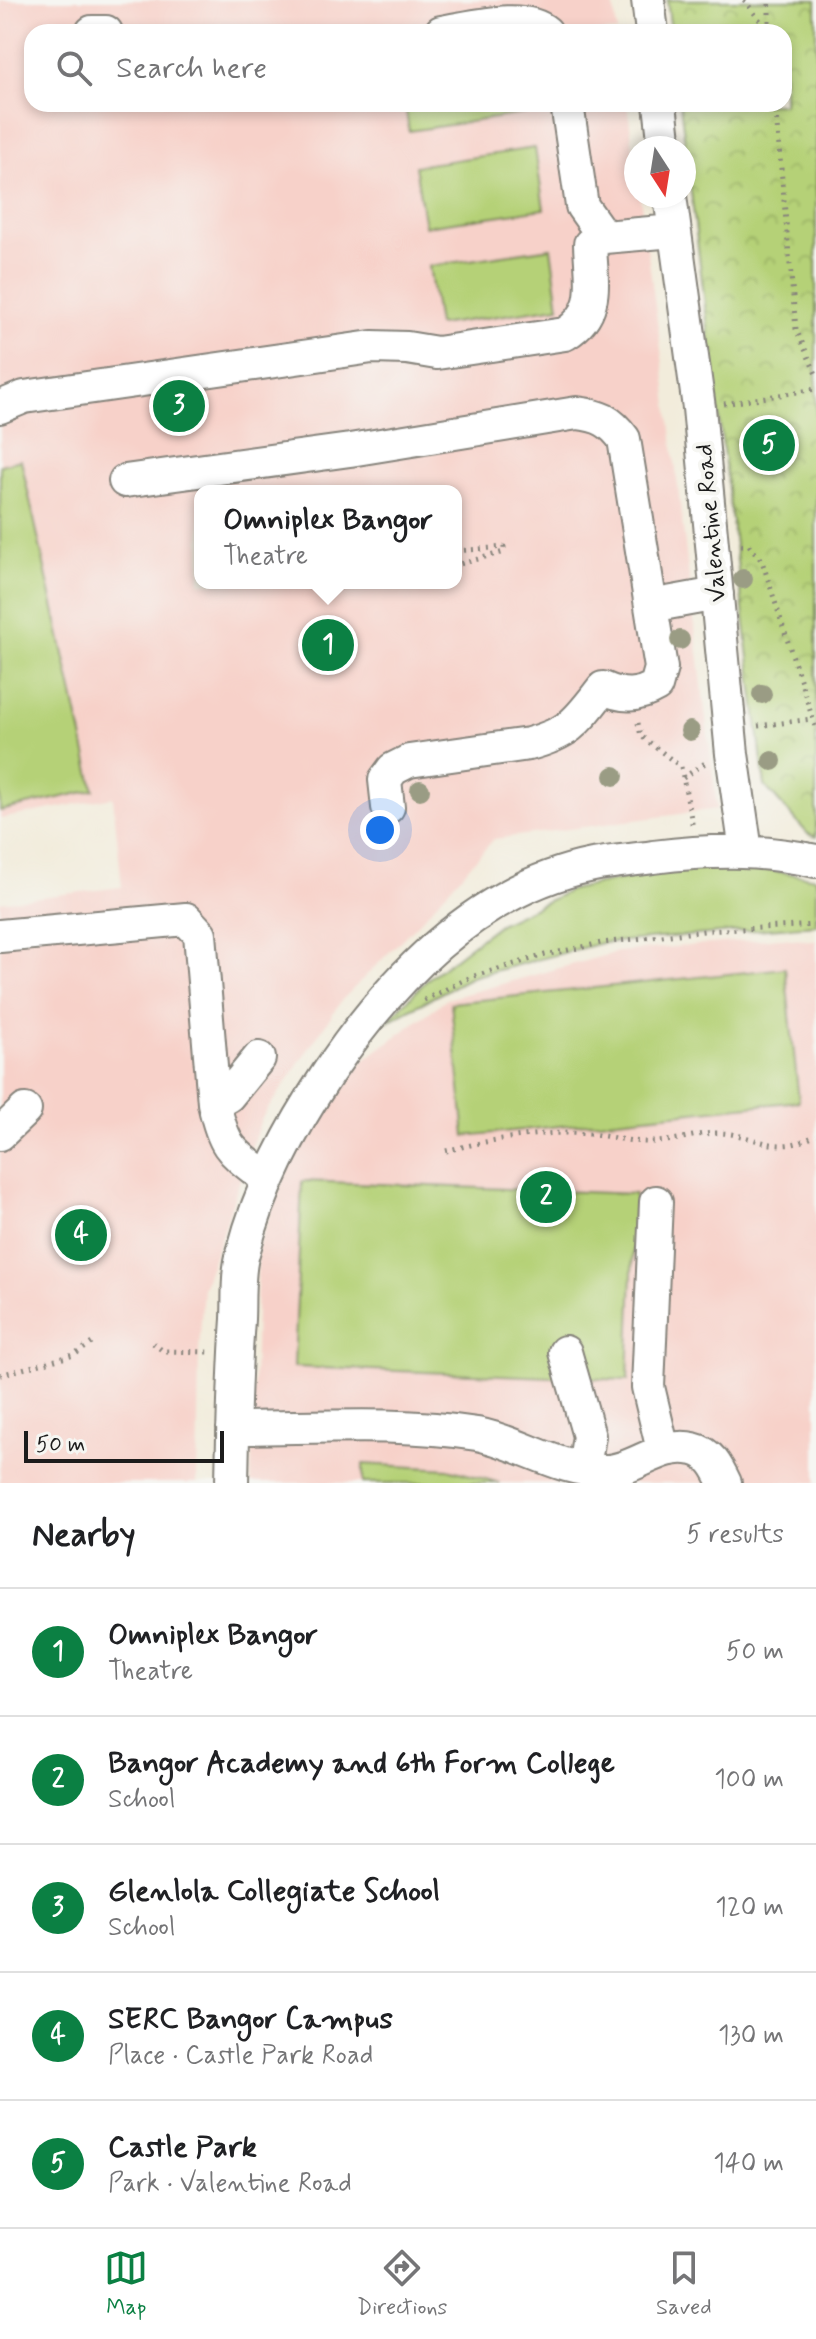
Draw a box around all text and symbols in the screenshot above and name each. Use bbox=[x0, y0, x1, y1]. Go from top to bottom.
search box bbox=[24, 24, 792, 112]
icon: search bbox=[52, 46, 96, 90]
text: Search here bbox=[116, 49, 267, 88]
north arrow bbox=[624, 136, 696, 208]
pin: 3 bbox=[153, 376, 205, 436]
pin: 5 bbox=[743, 415, 795, 475]
street label: Valentine Road bbox=[689, 442, 734, 603]
popup bbox=[194, 485, 462, 589]
text: Omniplex Bangor bbox=[223, 501, 433, 540]
text: Theatre bbox=[223, 540, 308, 574]
pin: 1 bbox=[302, 615, 354, 675]
your location bbox=[360, 810, 400, 850]
pin: 2 bbox=[520, 1167, 572, 1227]
pin: 4 bbox=[55, 1205, 107, 1265]
scale bar bbox=[24, 1427, 224, 1463]
text: 50 m bbox=[36, 1431, 85, 1459]
text: Nearby bbox=[32, 1513, 136, 1558]
text: 5 results bbox=[686, 1518, 784, 1552]
text: Omniplex Bangor bbox=[108, 1616, 318, 1655]
text: 1 bbox=[52, 1635, 64, 1669]
text: 50 m bbox=[726, 1635, 784, 1669]
text: Theatre bbox=[108, 1655, 193, 1689]
text: Bangor Academy and 6th Form College bbox=[108, 1744, 615, 1783]
text: 2 bbox=[52, 1763, 64, 1797]
text: 100 m bbox=[714, 1763, 784, 1797]
text: School bbox=[108, 1783, 175, 1817]
text: Glenlola Collegiate School bbox=[108, 1872, 440, 1911]
text: 3 bbox=[52, 1891, 64, 1925]
text: 120 m bbox=[715, 1891, 784, 1925]
text: School bbox=[108, 1911, 175, 1945]
text: SERC Bangor Campus bbox=[108, 2000, 393, 2039]
text: 4 bbox=[50, 2019, 66, 2053]
text: 130 m bbox=[718, 2019, 784, 2053]
text: Place · Castle Park Road bbox=[108, 2039, 373, 2073]
text: Castle Park bbox=[108, 2128, 257, 2167]
text: 5 bbox=[50, 2147, 66, 2181]
text: 140 m bbox=[713, 2147, 784, 2181]
text: Park · Valentine Road bbox=[108, 2167, 352, 2201]
tab: Map bbox=[104, 2246, 148, 2322]
tab: Directions bbox=[357, 2246, 447, 2322]
tab: Saved bbox=[656, 2246, 712, 2322]

